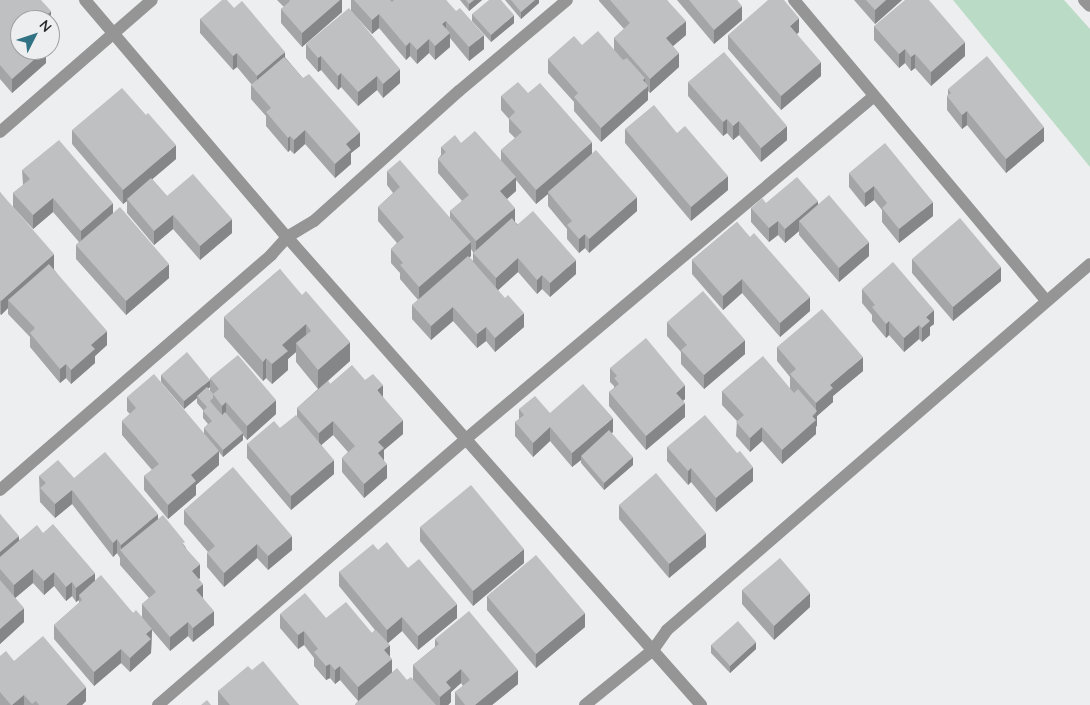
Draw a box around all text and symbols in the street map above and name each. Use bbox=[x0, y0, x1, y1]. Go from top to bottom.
north arrow bbox=[10, 10, 60, 60]
text: N bbox=[35, 16, 56, 36]

